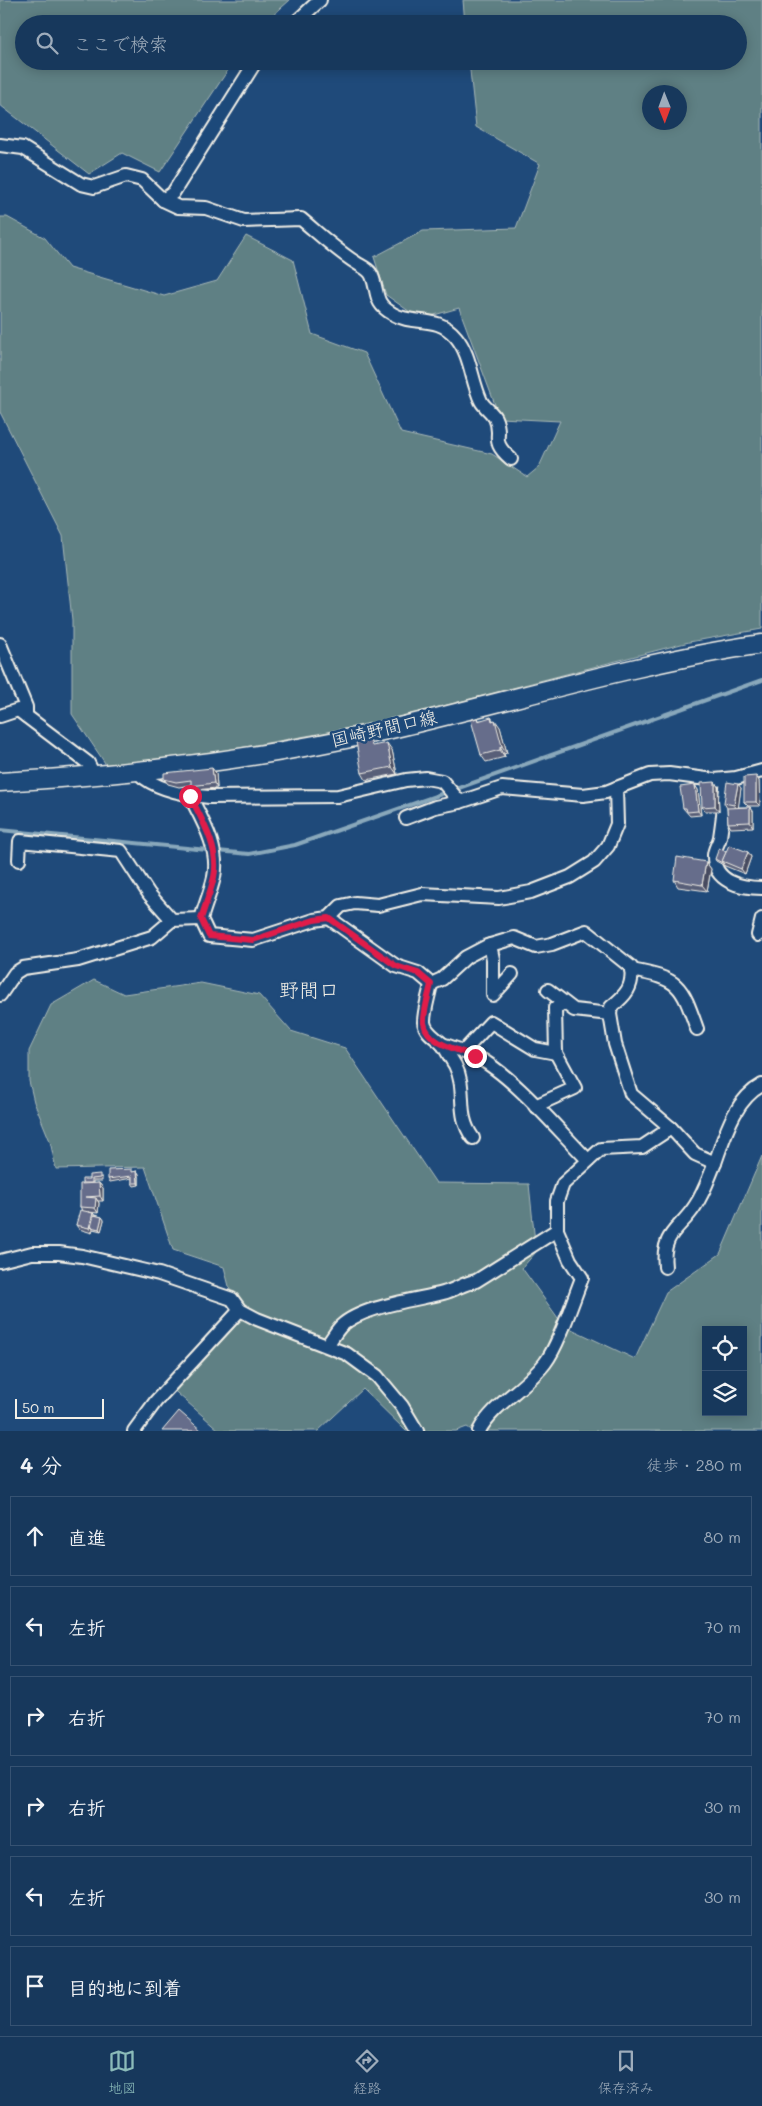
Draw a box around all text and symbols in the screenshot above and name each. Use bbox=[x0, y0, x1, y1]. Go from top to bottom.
search box bbox=[15, 15, 747, 70]
icon: search bbox=[33, 29, 61, 57]
text: ここで検索 bbox=[73, 31, 168, 56]
north arrow bbox=[642, 85, 687, 130]
street label: 国崎野間口線 bbox=[328, 704, 439, 752]
route start bbox=[179, 785, 202, 808]
district label: 野間口 bbox=[279, 976, 339, 1002]
route end bbox=[464, 1045, 487, 1068]
map controls bbox=[702, 1326, 747, 1416]
button: locate bbox=[702, 1326, 747, 1371]
button: layers bbox=[702, 1371, 747, 1416]
scale bar bbox=[15, 1396, 104, 1419]
text: 50 m bbox=[22, 1398, 54, 1417]
text: 4 分 bbox=[20, 1451, 62, 1478]
text: 徒歩 · 280 m bbox=[646, 1454, 742, 1475]
icon: ahead bbox=[21, 1522, 49, 1550]
text: 直進 bbox=[68, 1525, 106, 1550]
text: 80 m bbox=[704, 1526, 741, 1547]
icon: left bbox=[21, 1612, 49, 1640]
text: 左折 bbox=[68, 1615, 106, 1640]
text: 70 m bbox=[704, 1616, 741, 1637]
icon: right bbox=[21, 1702, 49, 1730]
text: 右折 bbox=[68, 1705, 106, 1730]
text: 70 m bbox=[704, 1706, 741, 1727]
icon: right bbox=[21, 1792, 49, 1820]
text: 右折 bbox=[68, 1795, 106, 1820]
text: 30 m bbox=[704, 1796, 741, 1817]
icon: left bbox=[21, 1882, 49, 1910]
text: 左折 bbox=[68, 1885, 106, 1910]
text: 30 m bbox=[704, 1886, 741, 1907]
icon: arrive bbox=[21, 1972, 49, 2000]
text: 目的地に到着 bbox=[68, 1975, 182, 2000]
tab: 地図 bbox=[108, 2047, 136, 2097]
tab: 経路 bbox=[353, 2047, 381, 2097]
tab: 保存済み bbox=[598, 2047, 654, 2097]

